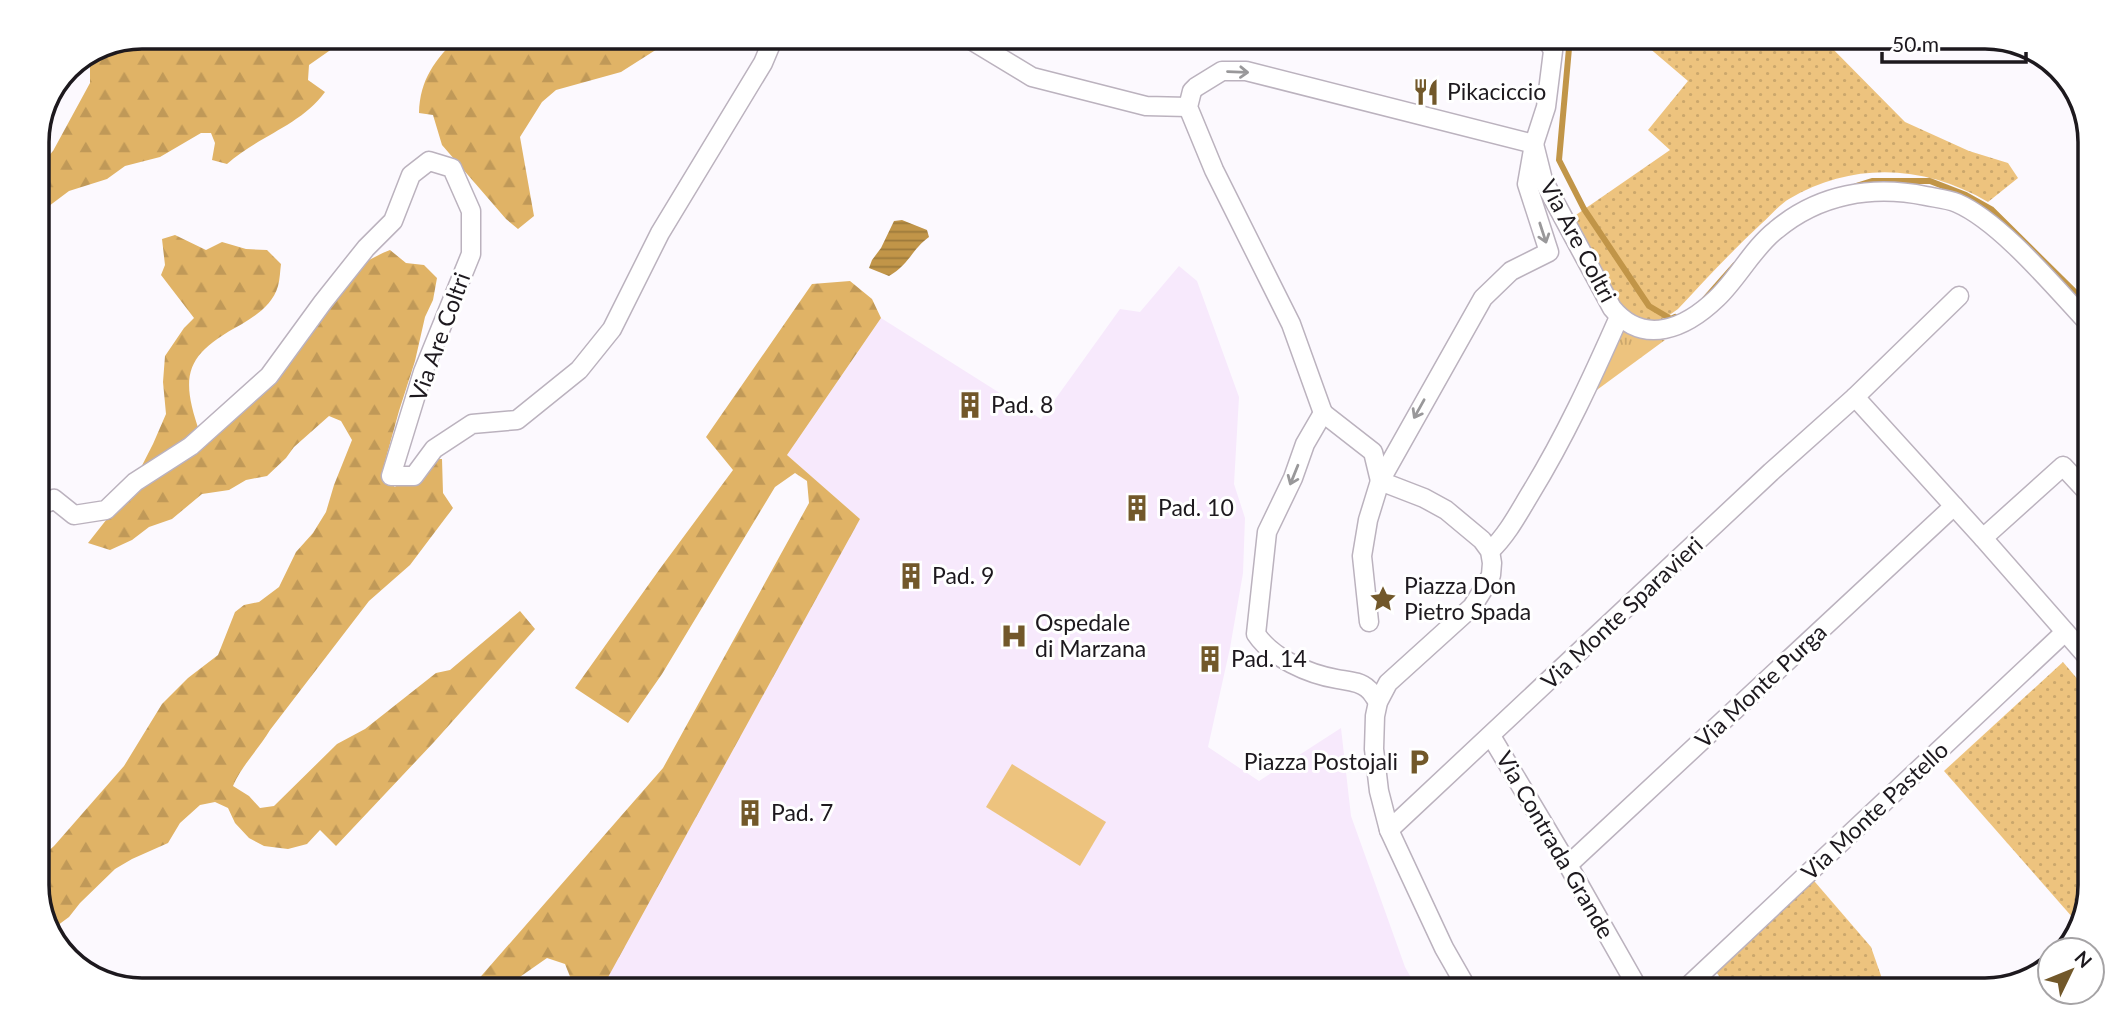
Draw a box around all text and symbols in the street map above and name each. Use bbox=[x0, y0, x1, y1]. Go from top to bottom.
scale bar bbox=[1882, 21, 2025, 65]
text: 50 m bbox=[1892, 31, 1939, 56]
one-way arrow bbox=[1226, 65, 1249, 78]
restaurant icon: Pikaciccio bbox=[1411, 77, 1441, 107]
place label: Pikaciccio bbox=[1447, 77, 1546, 105]
street label: Via Are Coltri bbox=[1535, 174, 1623, 307]
one-way arrow bbox=[1537, 222, 1550, 244]
street label: Via Are Coltri bbox=[403, 269, 475, 405]
building icon: Pad. 8 bbox=[955, 390, 985, 420]
place label: Pad. 8 bbox=[991, 390, 1053, 418]
one-way arrow bbox=[1412, 398, 1425, 419]
one-way arrow bbox=[1286, 463, 1299, 485]
building icon: Pad. 10 bbox=[1122, 493, 1152, 523]
place label: Pad. 10 bbox=[1158, 493, 1234, 521]
street label: Via Monte Sparavieri bbox=[1535, 530, 1708, 694]
building icon: Pad. 9 bbox=[896, 561, 926, 591]
place label: Pad. 9 bbox=[932, 561, 994, 589]
place label: Piazza Don Pietro Spada bbox=[1404, 571, 1531, 625]
place icon: Piazza Don Pietro Spada bbox=[1368, 584, 1398, 614]
place label: Ospedale di Marzana bbox=[1035, 608, 1146, 662]
street label: Via Monte Purga bbox=[1689, 617, 1832, 753]
hospital icon: Ospedale di Marzana bbox=[999, 621, 1029, 651]
building icon: Pad. 14 bbox=[1195, 644, 1225, 674]
place label: Pad. 14 bbox=[1231, 644, 1307, 672]
street label: Via Monte Pastello bbox=[1795, 735, 1953, 885]
street label: Via Contrada Grande bbox=[1491, 746, 1621, 943]
place label: Piazza Postojali bbox=[1244, 747, 1398, 775]
parking icon: Piazza Postojali bbox=[1404, 747, 1434, 777]
building icon: Pad. 7 bbox=[735, 798, 765, 828]
place label: Pad. 7 bbox=[771, 798, 833, 826]
north arrow bbox=[2036, 936, 2106, 1006]
text: N bbox=[2070, 946, 2097, 972]

